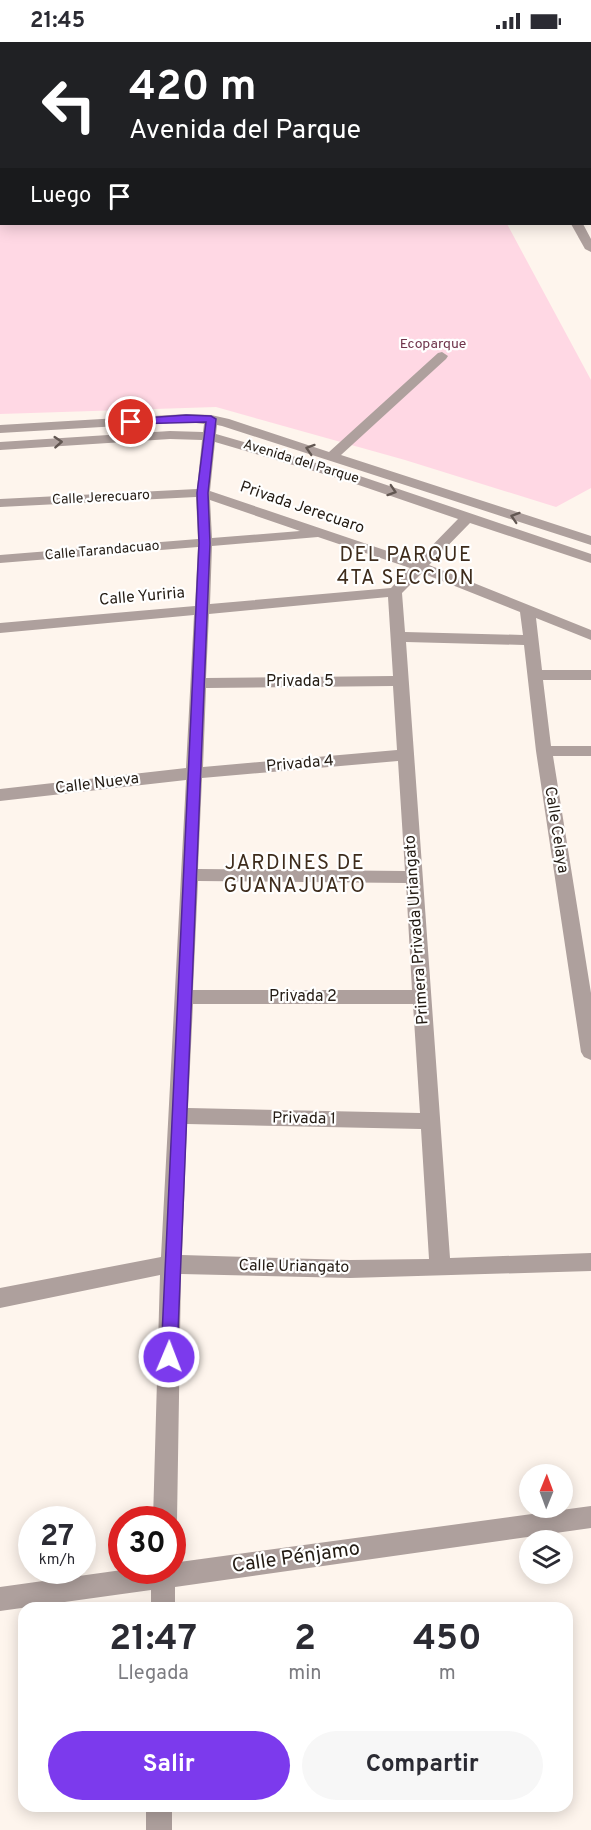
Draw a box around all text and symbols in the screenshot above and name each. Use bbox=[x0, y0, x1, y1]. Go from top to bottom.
text: 21:45 bbox=[30, 8, 85, 35]
text: 420 m bbox=[129, 62, 257, 115]
icon: left bbox=[30, 66, 108, 144]
text: Avenida del Parque bbox=[129, 114, 361, 148]
icon: arrive bbox=[103, 180, 136, 213]
text: Luego bbox=[30, 183, 91, 210]
park label: Ecoparque bbox=[400, 336, 466, 353]
pin bbox=[105, 396, 156, 447]
icon: arrive bbox=[114, 405, 147, 438]
one-way arrow bbox=[54, 436, 63, 449]
street label: Avenida del Parque bbox=[241, 436, 361, 488]
one-way arrow bbox=[305, 444, 316, 457]
street label: Privada Jerecuaro bbox=[237, 477, 367, 539]
one-way arrow bbox=[386, 484, 397, 496]
street label: Calle Jerecuaro bbox=[52, 487, 151, 509]
one-way arrow bbox=[510, 512, 521, 525]
street label: Calle Tarandacuao bbox=[44, 537, 160, 564]
district label: DEL PARQUE 4TA SECCION bbox=[337, 543, 475, 592]
street label: Calle Yuriria bbox=[98, 583, 186, 611]
street label: Privada 5 bbox=[266, 672, 334, 692]
street label: Privada 4 bbox=[265, 751, 335, 777]
street label: Calle Nueva bbox=[54, 769, 140, 799]
street label: Calle Celaya bbox=[539, 785, 573, 875]
street label: Primera Privada Uriangato bbox=[400, 834, 434, 1026]
district label: JARDINES DE GUANAJUATO bbox=[224, 851, 366, 900]
street label: Privada 2 bbox=[269, 987, 337, 1007]
street label: Privada 1 bbox=[272, 1108, 336, 1130]
street label: Calle Uriangato bbox=[238, 1256, 350, 1278]
position arrow bbox=[137, 1325, 201, 1389]
north arrow bbox=[519, 1464, 573, 1518]
map controls bbox=[519, 1464, 573, 1584]
speed limit sign: 30 bbox=[108, 1506, 186, 1584]
text: 27 bbox=[40, 1519, 74, 1556]
button: layers bbox=[519, 1530, 573, 1584]
street label: Calle Pénjamo bbox=[230, 1536, 362, 1580]
text: km/h bbox=[39, 1551, 75, 1570]
text: 21:47 bbox=[109, 1617, 197, 1663]
text: 2 bbox=[294, 1617, 316, 1663]
text: 450 bbox=[413, 1617, 482, 1663]
text: Llegada bbox=[117, 1661, 189, 1687]
text: min bbox=[288, 1661, 322, 1687]
text: m bbox=[439, 1661, 456, 1687]
button: Salir bbox=[48, 1731, 290, 1800]
button: Compartir bbox=[302, 1731, 543, 1800]

